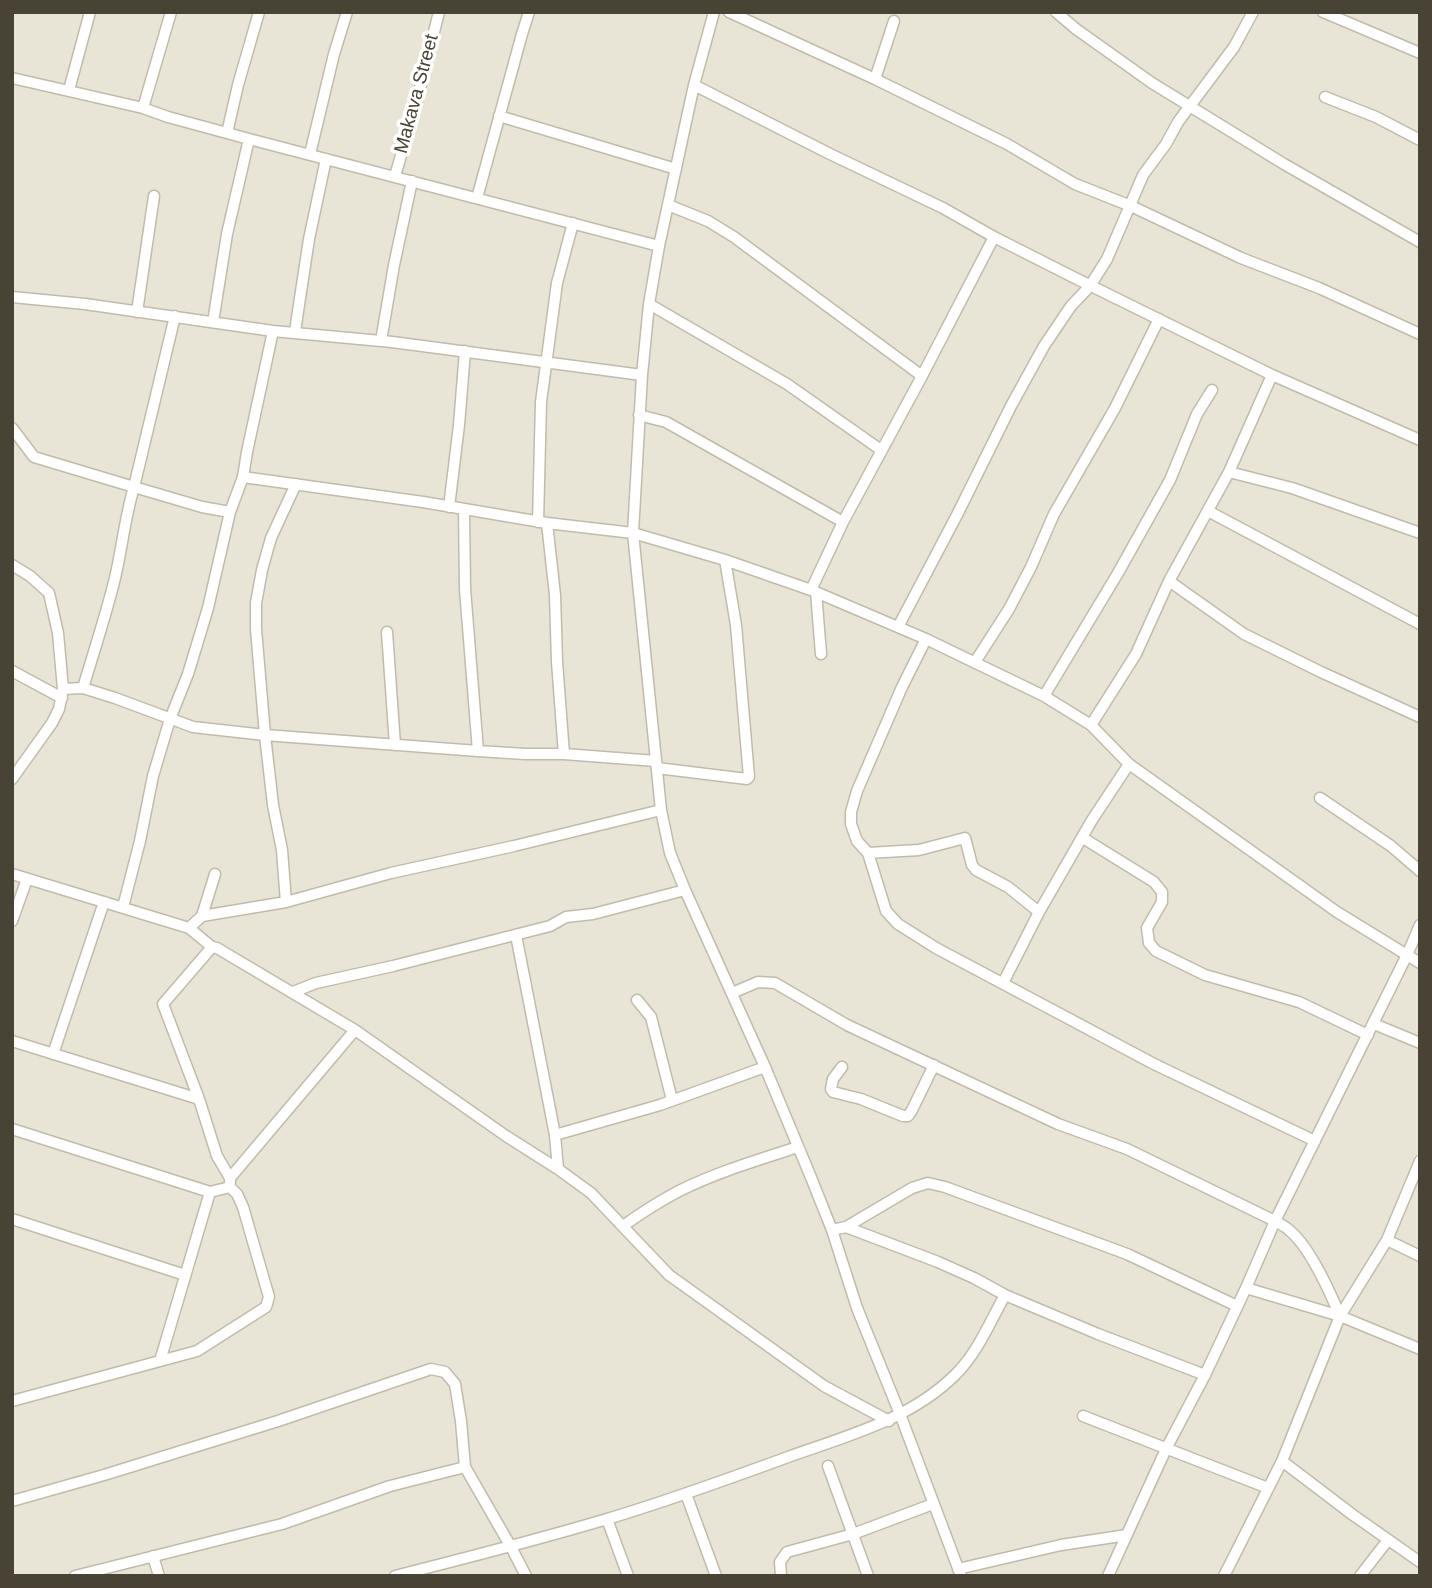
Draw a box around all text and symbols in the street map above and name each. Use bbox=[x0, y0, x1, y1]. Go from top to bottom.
street label: Makava Street bbox=[390, 32, 444, 156]

